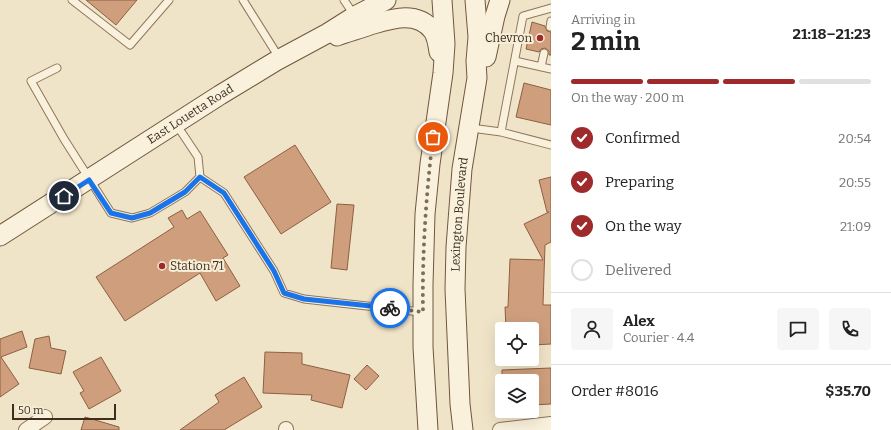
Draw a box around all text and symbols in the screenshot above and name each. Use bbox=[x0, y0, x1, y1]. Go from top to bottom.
text: Arriving in bbox=[571, 12, 636, 27]
text: 21:18–21:23 bbox=[793, 25, 871, 43]
text: 2 min bbox=[571, 26, 640, 57]
place label: Chevron bbox=[485, 31, 532, 45]
marker: Chevron bbox=[535, 33, 545, 43]
street label: East Louetta Road bbox=[145, 82, 236, 147]
text: On the way · 200 m bbox=[571, 90, 684, 105]
pin bbox=[416, 120, 450, 154]
icon: bag bbox=[422, 126, 444, 148]
icon: check bbox=[571, 127, 593, 149]
text: Confirmed bbox=[605, 129, 680, 147]
text: 20:54 bbox=[838, 131, 871, 146]
street label: Lexington Boulevard bbox=[448, 156, 471, 272]
icon: check bbox=[571, 171, 593, 193]
text: Preparing bbox=[605, 173, 674, 191]
text: 20:55 bbox=[839, 175, 871, 190]
pin bbox=[47, 179, 81, 213]
icon: home bbox=[53, 185, 75, 207]
icon: check bbox=[571, 215, 593, 237]
text: On the way bbox=[605, 217, 682, 235]
text: 21:09 bbox=[840, 219, 871, 234]
place label: Station 71 bbox=[170, 259, 224, 273]
marker: Station 71 bbox=[157, 261, 167, 271]
text: Delivered bbox=[605, 261, 672, 279]
courier bbox=[370, 288, 410, 328]
icon: bike bbox=[379, 297, 401, 319]
button: person bbox=[571, 308, 613, 350]
button: chat bbox=[777, 308, 819, 350]
button: phone bbox=[829, 308, 871, 350]
text: Alex bbox=[623, 312, 655, 330]
map controls bbox=[495, 322, 539, 418]
button: locate bbox=[495, 322, 539, 366]
text: Courier · 4.4 bbox=[623, 330, 694, 345]
button: layers bbox=[495, 374, 539, 418]
text: Order #8016 bbox=[571, 382, 658, 400]
text: $35.70 bbox=[825, 382, 871, 400]
scale bar bbox=[12, 402, 116, 421]
text: 50 m bbox=[18, 404, 44, 417]

